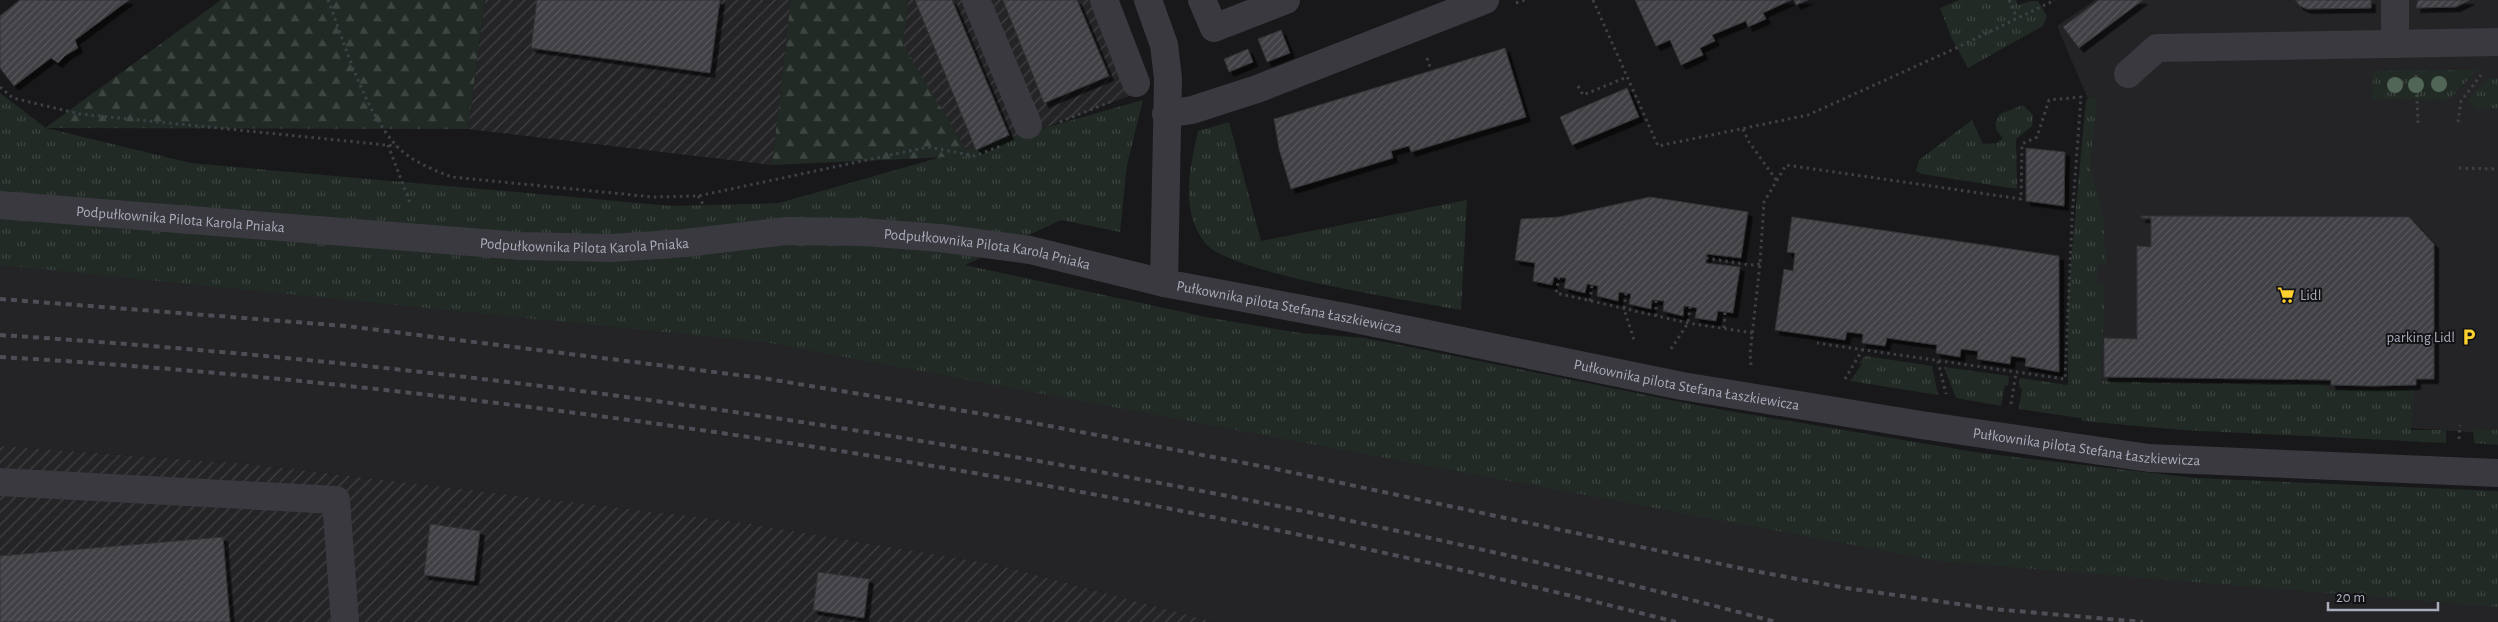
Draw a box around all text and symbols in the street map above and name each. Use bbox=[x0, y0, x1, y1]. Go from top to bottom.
street label: Podpułkownika Pilota Karola Pniaka bbox=[76, 204, 285, 235]
street label: Podpułkownika Pilota Karola Pniaka bbox=[883, 226, 1092, 272]
street label: Podpułkownika Pilota Karola Pniaka bbox=[479, 235, 689, 256]
street label: Pułkownika pilota Stefana Łaszkiewicza bbox=[1175, 278, 1403, 336]
supermarket icon: Lidl bbox=[2276, 285, 2296, 305]
place label: Lidl bbox=[2300, 288, 2321, 303]
parking icon: parking Lidl bbox=[2459, 327, 2479, 347]
place label: parking Lidl bbox=[2386, 330, 2455, 345]
street label: Pułkownika pilota Stefana Łaszkiewicza bbox=[1572, 357, 1801, 413]
street label: Pułkownika pilota Stefana Łaszkiewicza bbox=[1972, 425, 2201, 468]
scale bar bbox=[2328, 580, 2438, 612]
text: 20 m bbox=[2336, 590, 2365, 605]

